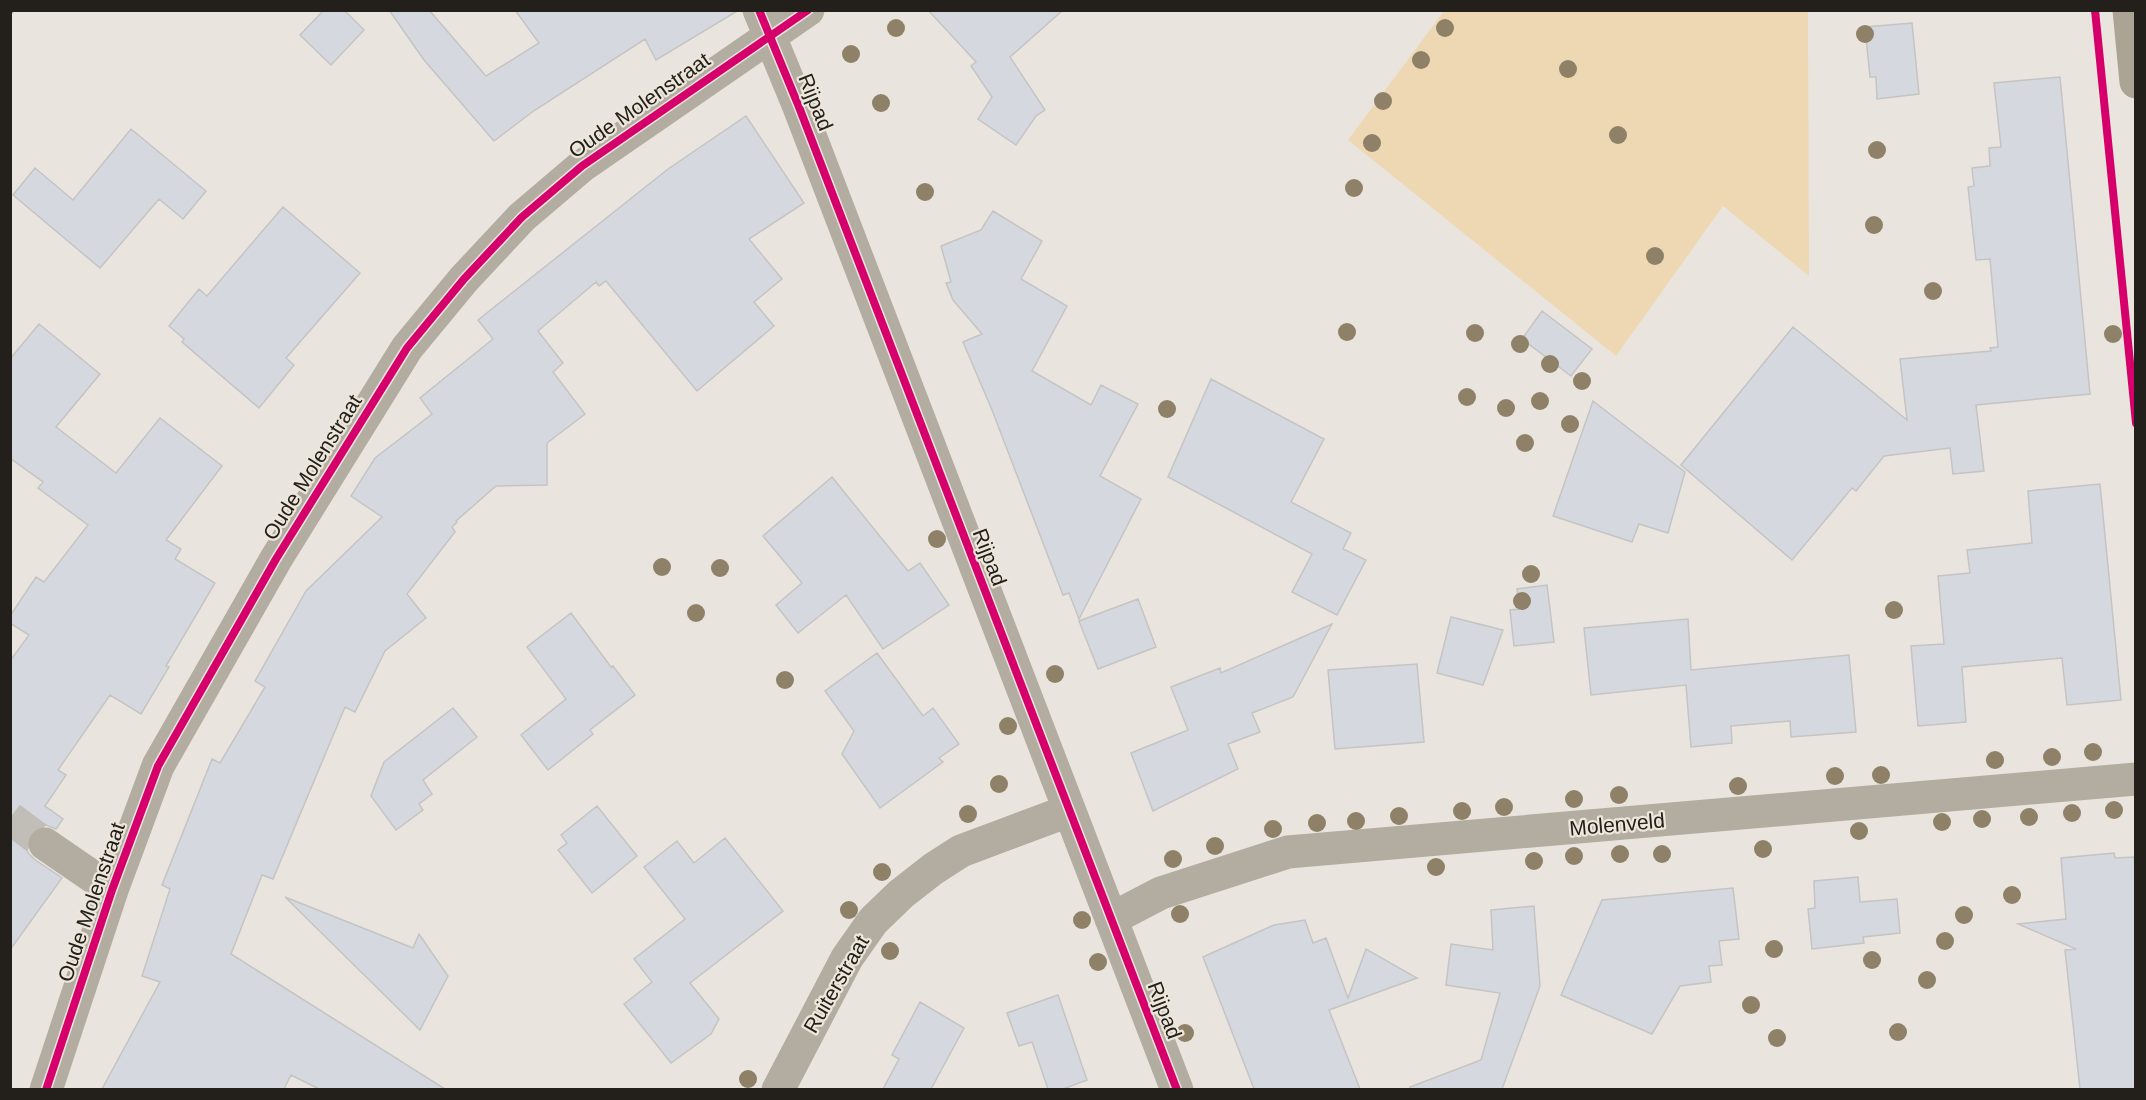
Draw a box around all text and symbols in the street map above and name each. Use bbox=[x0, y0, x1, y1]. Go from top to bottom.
street label: Oude Molenstraat bbox=[564, 48, 714, 162]
street label: Rijpad bbox=[794, 70, 838, 134]
street label: Oude Molenstraat bbox=[258, 390, 366, 544]
street label: Rijpad bbox=[969, 525, 1011, 589]
street label: Molenveld bbox=[1568, 808, 1666, 840]
street label: Oude Molenstraat bbox=[53, 819, 129, 985]
street label: Ruiterstraat bbox=[799, 931, 873, 1037]
street label: Rijpad bbox=[1144, 978, 1186, 1042]

